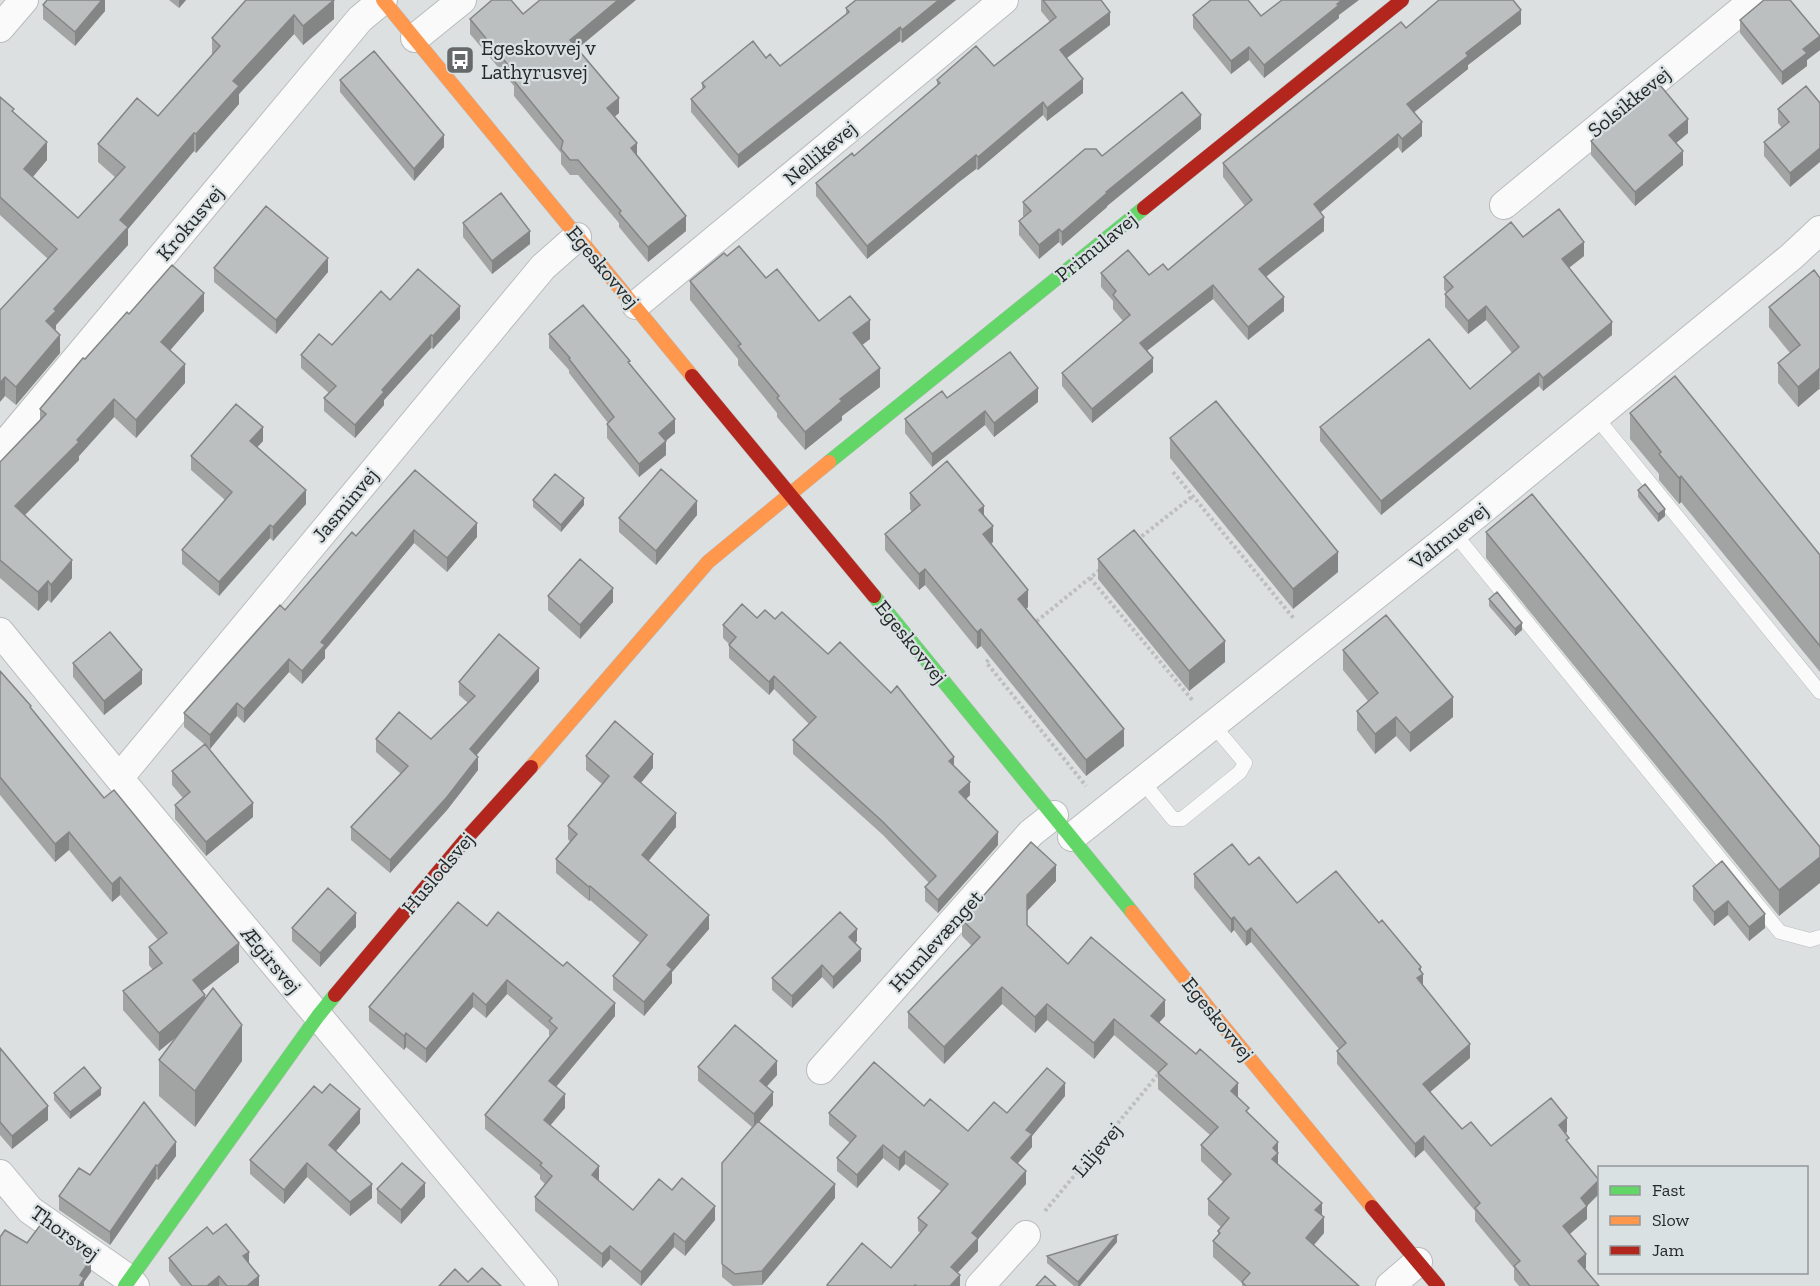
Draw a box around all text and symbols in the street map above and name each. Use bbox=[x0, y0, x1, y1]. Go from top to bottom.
place label: Egeskovvej v Lathyrusvej bbox=[481, 35, 596, 85]
bus stop icon: Egeskovvej v Lathyrusvej bbox=[444, 44, 476, 76]
street label: Solsikkevej bbox=[1582, 61, 1676, 143]
street label: Nellikevej bbox=[778, 115, 862, 191]
street label: Krokusvej bbox=[151, 180, 229, 266]
street label: Primulavej bbox=[1050, 206, 1142, 288]
street label: Egeskovvej bbox=[561, 220, 645, 314]
street label: Jasminvej bbox=[306, 462, 384, 548]
street label: Valmuevej bbox=[1404, 497, 1493, 576]
street label: Egeskovvej bbox=[869, 595, 953, 689]
street label: Huslodsvej bbox=[396, 827, 480, 919]
street label: Humlevænget bbox=[883, 884, 988, 997]
street label: Ægirsvej bbox=[235, 920, 307, 999]
street label: Egeskovvej bbox=[1176, 972, 1260, 1066]
street label: Liljevej bbox=[1067, 1117, 1127, 1183]
legend bbox=[1598, 1166, 1808, 1274]
text: Fast bbox=[1652, 1179, 1685, 1201]
street label: Thorsvej bbox=[25, 1199, 105, 1267]
text: Slow bbox=[1652, 1209, 1689, 1231]
text: Jam bbox=[1652, 1239, 1684, 1261]

